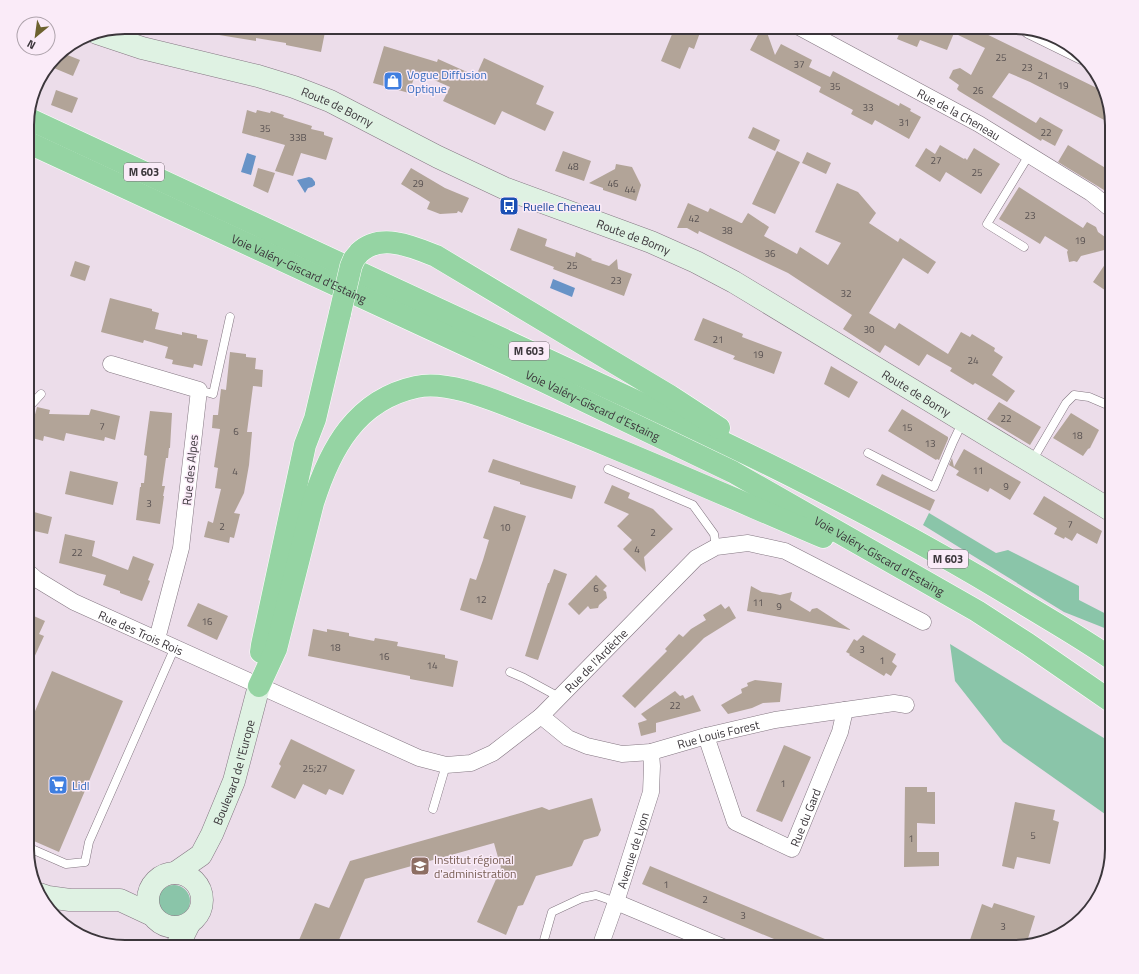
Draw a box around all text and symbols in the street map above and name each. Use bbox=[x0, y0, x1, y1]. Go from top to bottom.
north arrow bbox=[16, 16, 56, 56]
text: N bbox=[24, 36, 38, 54]
house number: 25 bbox=[995, 50, 1007, 65]
house number: 37 bbox=[793, 57, 805, 72]
house number: 23 bbox=[1021, 60, 1033, 75]
place label: Vogue Diffusion Optique bbox=[407, 65, 487, 98]
house number: 21 bbox=[1037, 68, 1049, 83]
shop icon: Vogue Diffusion Optique bbox=[382, 70, 404, 92]
house number: 19 bbox=[1057, 78, 1069, 93]
house number: 35 bbox=[829, 79, 841, 94]
street label: Route de Borny bbox=[299, 81, 377, 132]
street label: Rue de la Cheneau bbox=[914, 83, 1004, 145]
house number: 26 bbox=[972, 83, 984, 98]
house number: 33 bbox=[862, 100, 874, 115]
house number: 31 bbox=[898, 115, 910, 130]
house number: 35 bbox=[259, 121, 271, 136]
house number: 22 bbox=[1040, 125, 1052, 140]
house number: 33B bbox=[289, 130, 307, 145]
house number: 27 bbox=[930, 153, 942, 168]
house number: 48 bbox=[567, 159, 579, 174]
road number: M 603 bbox=[124, 163, 164, 181]
house number: 25 bbox=[971, 165, 983, 180]
house number: 29 bbox=[412, 176, 424, 191]
house number: 46 bbox=[607, 176, 619, 191]
house number: 44 bbox=[624, 182, 636, 197]
bus stop icon: Ruelle Cheneau bbox=[498, 195, 520, 217]
place label: Ruelle Cheneau bbox=[523, 197, 601, 216]
house number: 23 bbox=[1024, 208, 1036, 223]
house number: 42 bbox=[688, 211, 700, 226]
street label: Route de Borny bbox=[594, 213, 674, 259]
house number: 38 bbox=[721, 223, 733, 238]
street label: Voie Valéry-Giscard d'Estaing bbox=[228, 228, 370, 308]
house number: 19 bbox=[1074, 233, 1086, 248]
house number: 36 bbox=[764, 246, 776, 261]
house number: 25 bbox=[566, 258, 578, 273]
house number: 23 bbox=[610, 273, 622, 288]
house number: 32 bbox=[840, 286, 852, 301]
house number: 30 bbox=[863, 322, 875, 337]
house number: 21 bbox=[712, 332, 724, 347]
road number: M 603 bbox=[509, 342, 549, 360]
house number: 19 bbox=[752, 347, 764, 362]
house number: 24 bbox=[967, 353, 979, 368]
street label: Route de Borny bbox=[878, 364, 955, 421]
street label: Voie Valéry-Giscard d'Estaing bbox=[522, 365, 663, 445]
house number: 22 bbox=[1000, 411, 1012, 426]
house number: 7 bbox=[99, 419, 105, 434]
house number: 15 bbox=[901, 420, 913, 435]
house number: 6 bbox=[233, 424, 239, 439]
house number: 18 bbox=[1071, 428, 1083, 443]
street label: Rue des Alpes bbox=[177, 433, 203, 506]
house number: 13 bbox=[924, 436, 936, 451]
house number: 11 bbox=[972, 463, 984, 478]
house number: 4 bbox=[232, 464, 238, 479]
house number: 9 bbox=[1003, 479, 1009, 494]
house number: 3 bbox=[146, 496, 152, 511]
street label: Voie Valéry-Giscard d'Estaing bbox=[811, 511, 948, 600]
house number: 7 bbox=[1067, 517, 1073, 532]
house number: 2 bbox=[219, 519, 225, 534]
house number: 10 bbox=[499, 520, 511, 535]
house number: 2 bbox=[650, 525, 656, 540]
house number: 4 bbox=[634, 542, 640, 557]
house number: 22 bbox=[71, 545, 83, 560]
road number: M 603 bbox=[928, 550, 968, 568]
house number: 6 bbox=[593, 581, 599, 596]
house number: 12 bbox=[475, 592, 487, 607]
house number: 11 bbox=[752, 595, 764, 610]
house number: 9 bbox=[776, 599, 782, 614]
street label: Rue des Trois Rois bbox=[95, 605, 187, 660]
house number: 16 bbox=[201, 614, 213, 629]
street label: Rue de l'Ardèche bbox=[560, 624, 632, 697]
house number: 18 bbox=[329, 640, 341, 655]
house number: 3 bbox=[859, 642, 865, 657]
house number: 16 bbox=[378, 649, 390, 664]
house number: 1 bbox=[879, 653, 885, 668]
house number: 14 bbox=[426, 658, 438, 673]
house number: 22 bbox=[669, 698, 681, 713]
street label: Rue Louis Forest bbox=[675, 714, 762, 753]
street label: Boulevard de l'Europe bbox=[207, 718, 259, 828]
house number: 25;27 bbox=[303, 761, 327, 776]
supermarket icon: Lidl bbox=[47, 774, 69, 796]
place label: Lidl bbox=[72, 776, 90, 795]
house number: 1 bbox=[780, 776, 786, 791]
street label: Rue du Gard bbox=[784, 785, 825, 849]
street label: Avenue de Lyon bbox=[611, 810, 653, 891]
house number: 5 bbox=[1030, 828, 1036, 843]
house number: 1 bbox=[908, 831, 914, 846]
place label: Institut régional d'administration bbox=[434, 850, 517, 883]
school or university icon: Institut régional d'administration bbox=[409, 855, 431, 877]
house number: 1 bbox=[663, 877, 669, 892]
house number: 2 bbox=[702, 892, 708, 907]
house number: 3 bbox=[740, 908, 746, 923]
house number: 3 bbox=[1000, 919, 1006, 934]

